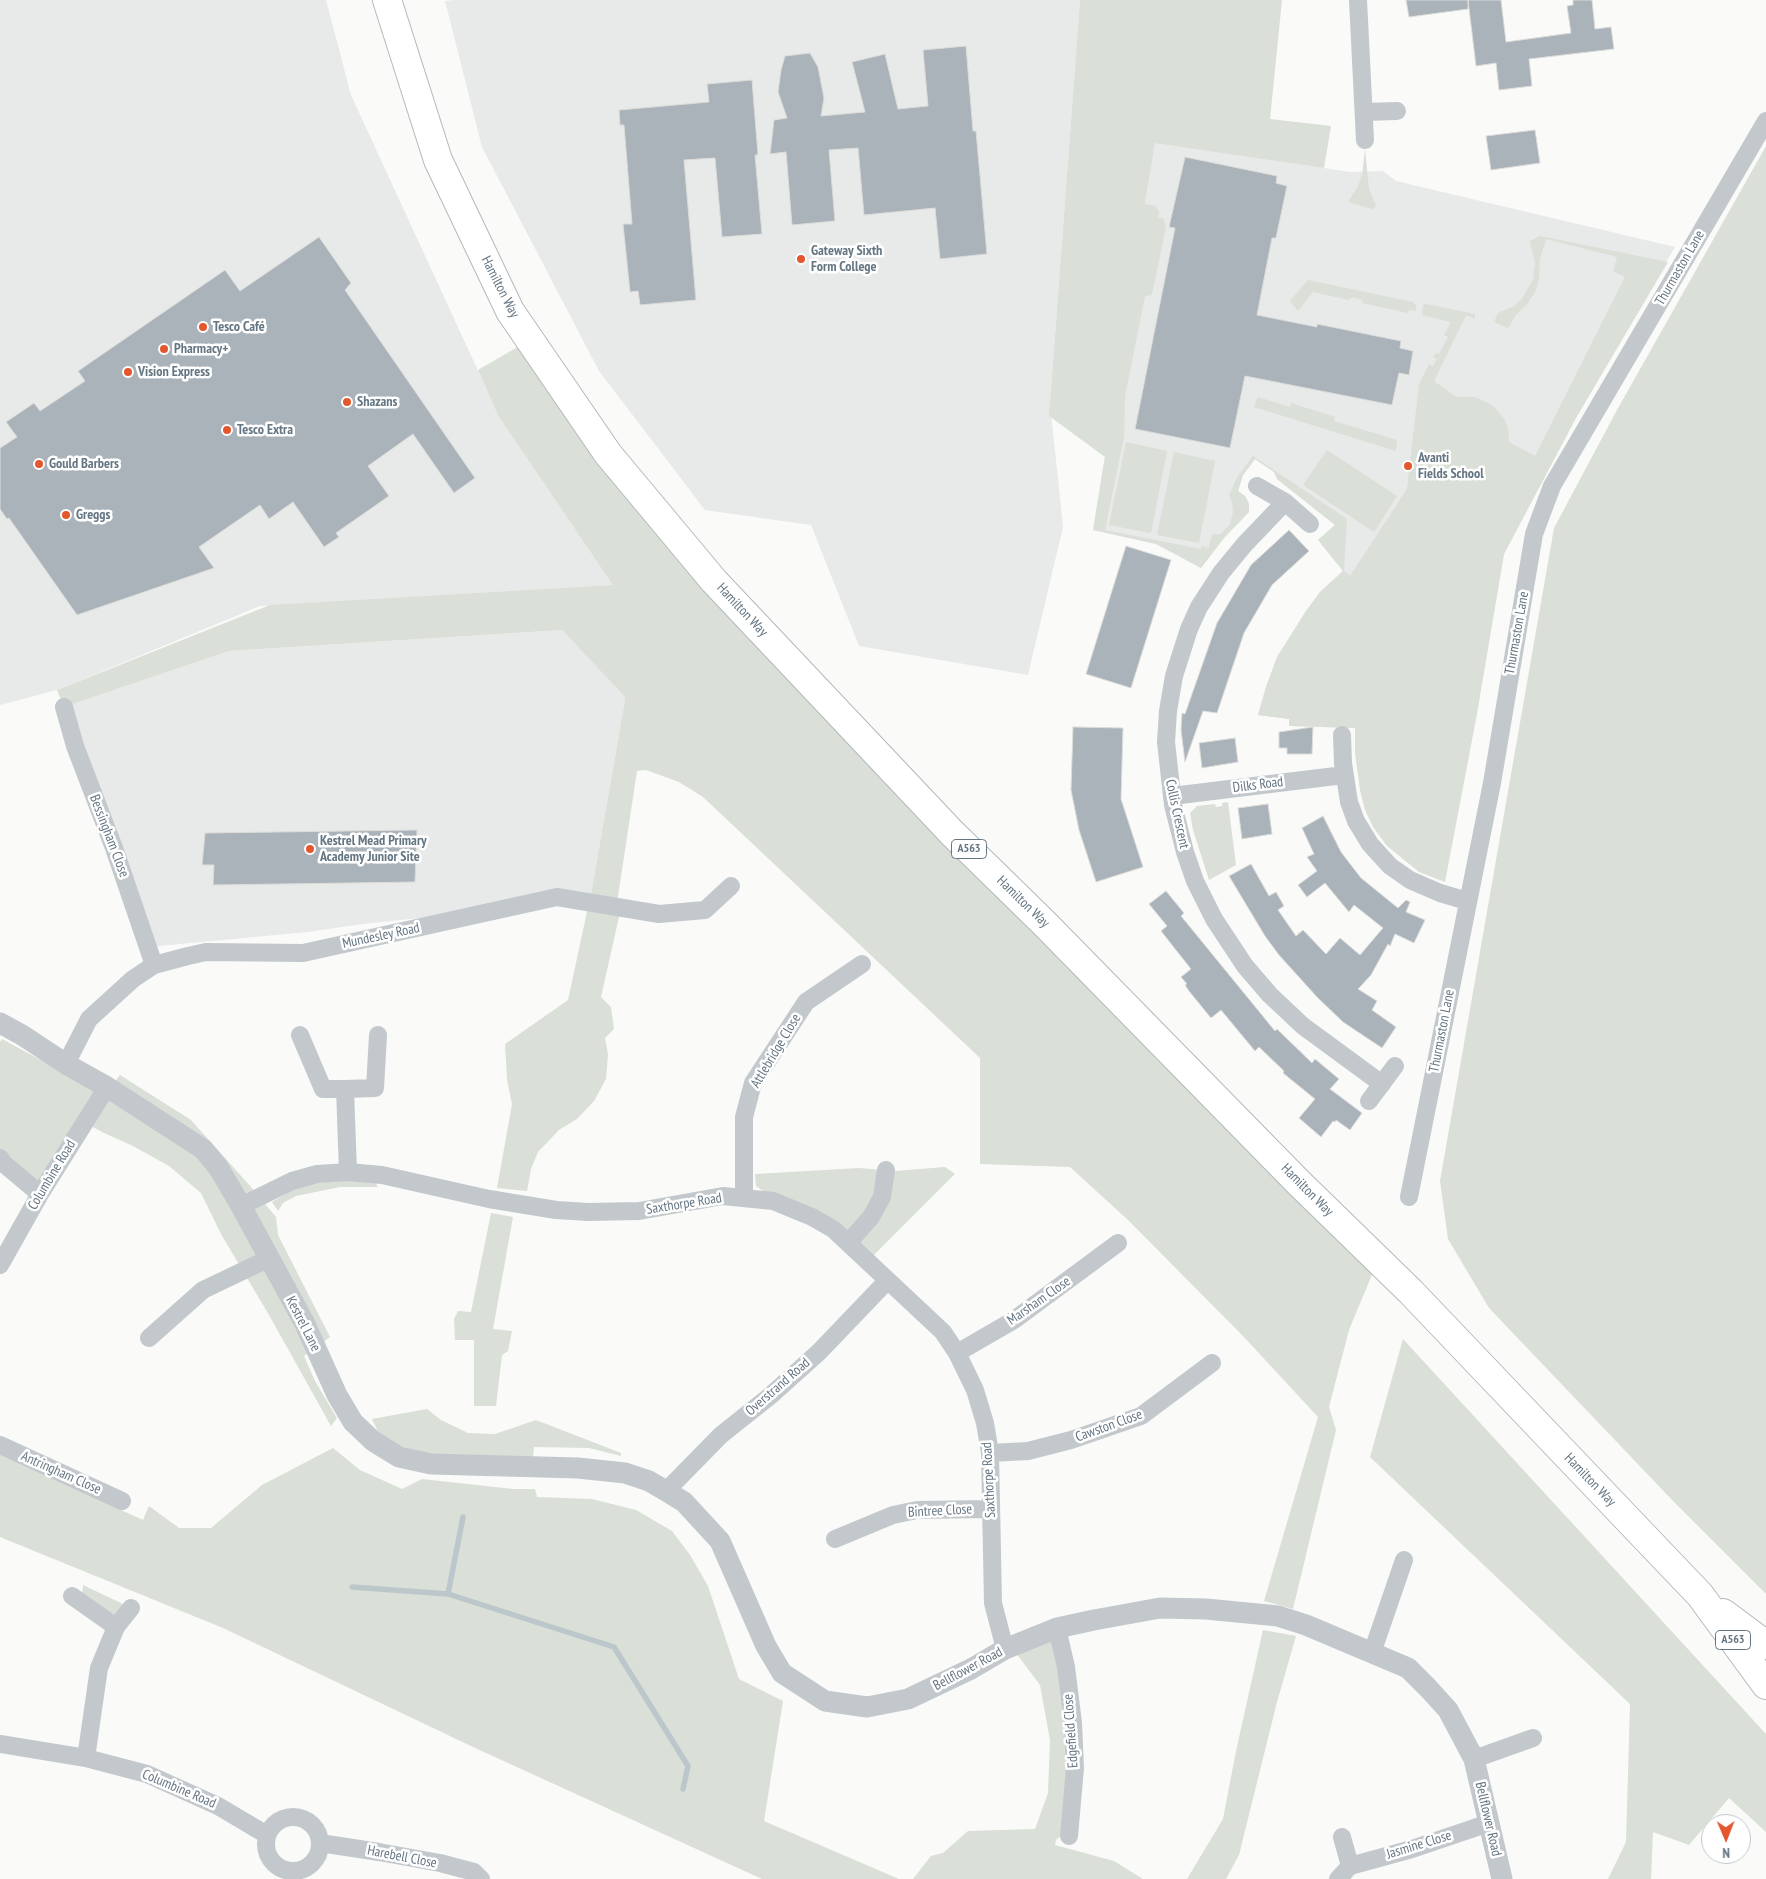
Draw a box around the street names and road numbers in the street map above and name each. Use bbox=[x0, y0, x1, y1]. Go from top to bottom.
street label: Thurmaston Lane bbox=[1652, 228, 1708, 308]
street label: Hamilton Way bbox=[477, 253, 523, 321]
street label: Hamilton Way bbox=[713, 580, 771, 640]
street label: Thurmaston Lane bbox=[1501, 590, 1533, 676]
street label: Dilks Road bbox=[1232, 774, 1284, 796]
street label: Collis Crescent bbox=[1161, 778, 1193, 850]
street label: Bessingham Close bbox=[86, 792, 132, 880]
road number: A563 bbox=[952, 840, 986, 859]
street label: Hamilton Way bbox=[993, 873, 1053, 931]
street label: Mundesley Road bbox=[341, 920, 421, 952]
street label: Thurmaston Lane bbox=[1426, 988, 1458, 1074]
street label: Attlebridge Close bbox=[747, 1011, 805, 1091]
street label: Columbine Road bbox=[25, 1137, 79, 1213]
street label: Hamilton Way bbox=[1277, 1160, 1337, 1220]
street label: Saxthorpe Road bbox=[645, 1190, 723, 1218]
street label: Marsham Close bbox=[1004, 1273, 1074, 1329]
street label: Kestrel Lane bbox=[282, 1294, 324, 1354]
street label: Overstrand Road bbox=[742, 1355, 814, 1419]
street label: Cawston Close bbox=[1073, 1406, 1145, 1446]
street label: Saxthorpe Road bbox=[979, 1442, 999, 1518]
street label: Antringham Close bbox=[18, 1448, 104, 1498]
street label: Hamilton Way bbox=[1561, 1450, 1619, 1510]
street label: Bintree Close bbox=[908, 1501, 972, 1521]
road number: A563 bbox=[1716, 1630, 1750, 1650]
street label: Bellflower Road bbox=[931, 1644, 1005, 1694]
street label: Edgefield Close bbox=[1060, 1693, 1082, 1769]
street label: Columbine Road bbox=[140, 1766, 218, 1812]
street label: Bellflower Road bbox=[1471, 1780, 1505, 1858]
street label: Jasmine Close bbox=[1385, 1827, 1453, 1863]
street label: Harebell Close bbox=[366, 1842, 438, 1872]

